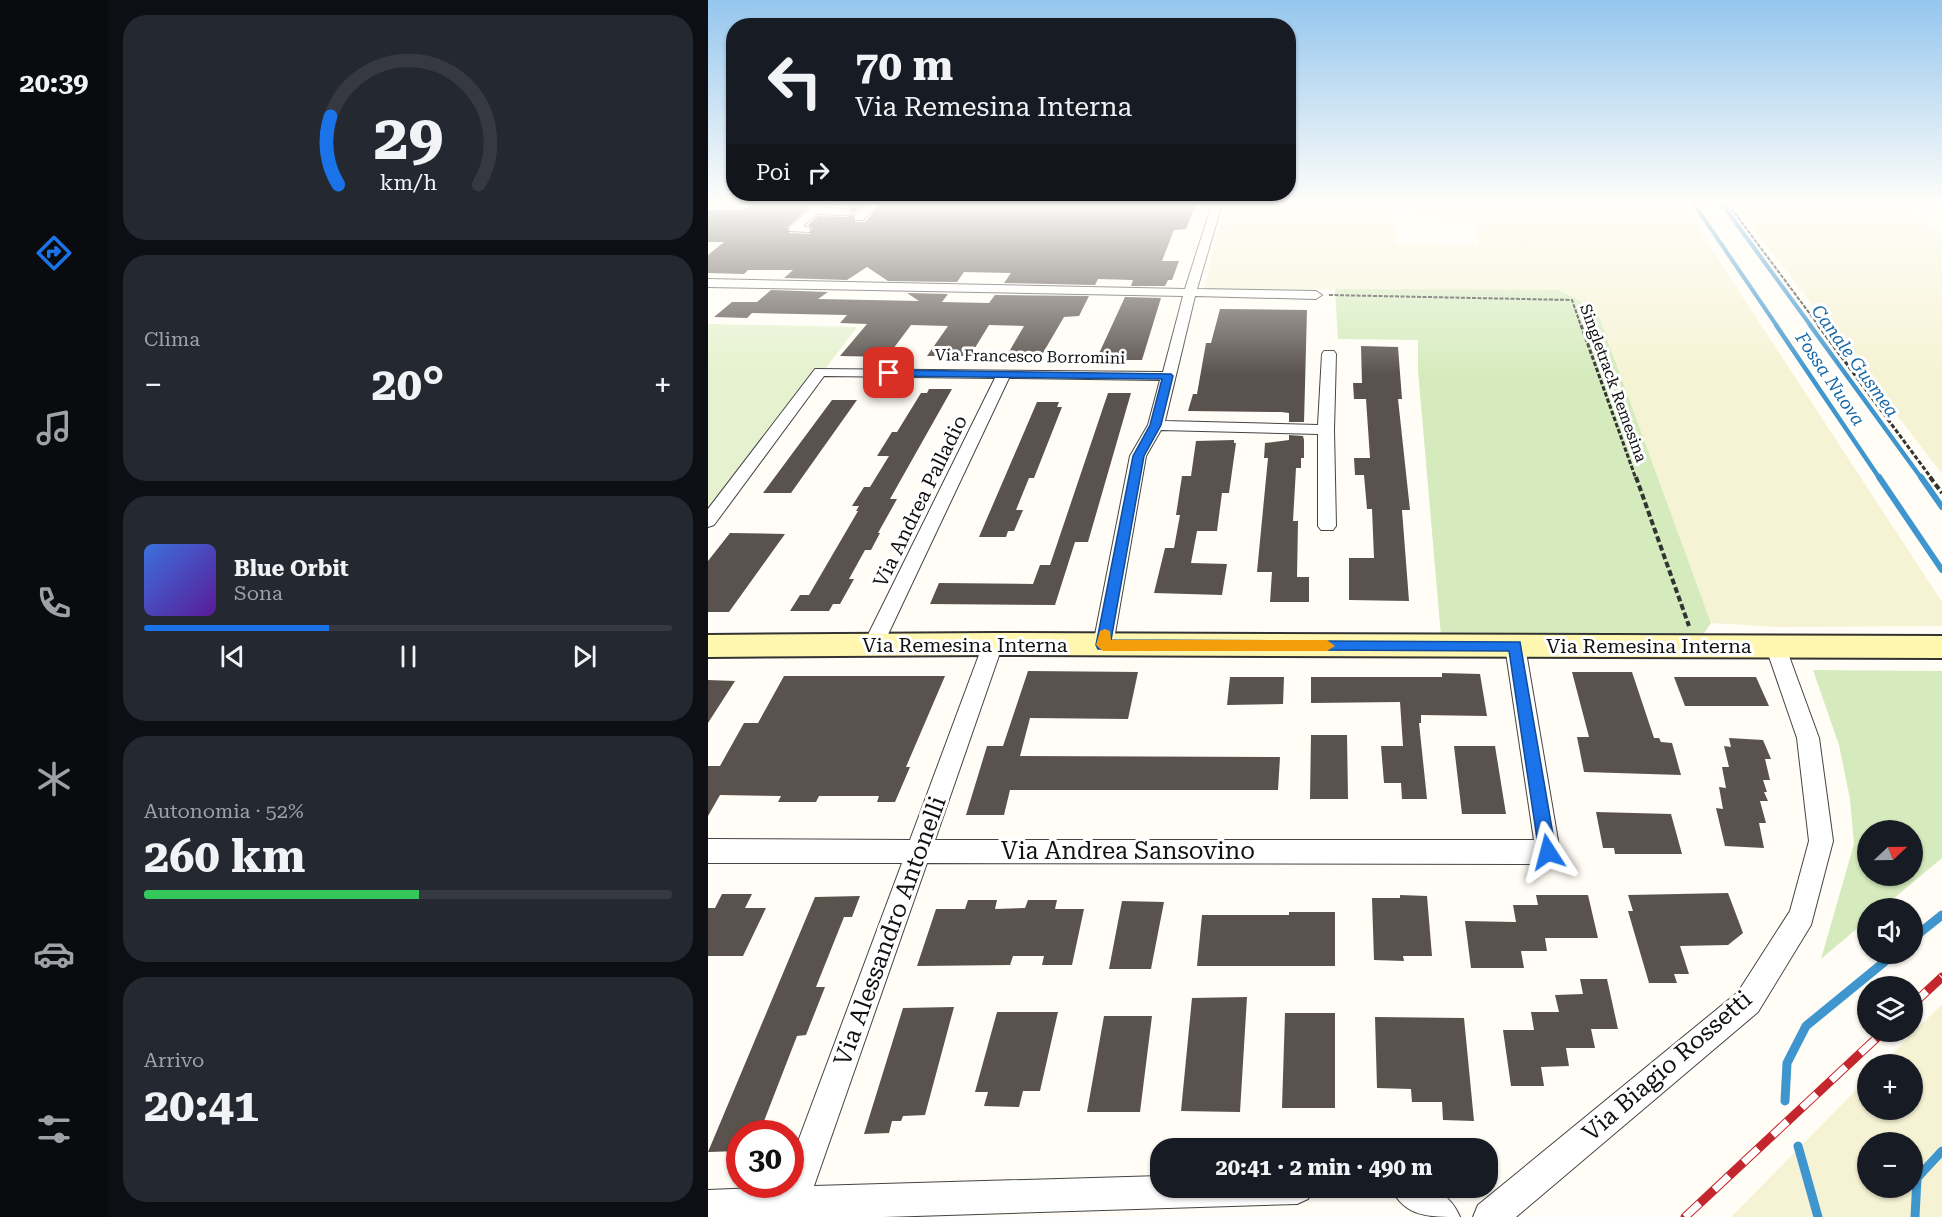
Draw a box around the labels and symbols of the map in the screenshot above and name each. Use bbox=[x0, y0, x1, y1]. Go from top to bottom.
water label: Canale Gusmea bbox=[1808, 300, 1903, 421]
street label: Singletrack Remesina bbox=[1576, 301, 1651, 465]
water label: Fossa Nuova bbox=[1791, 327, 1870, 430]
street label: Via Francesco Borromini bbox=[935, 345, 1125, 368]
pin bbox=[863, 347, 914, 398]
street label: Via Andrea Palladio bbox=[868, 411, 972, 591]
street label: Via Remesina Interna bbox=[862, 633, 1068, 657]
street label: Via Remesina Interna bbox=[1546, 634, 1752, 658]
street label: Via Alessandro Antonelli bbox=[828, 792, 952, 1070]
position arrow bbox=[1516, 820, 1580, 884]
north arrow bbox=[1857, 820, 1923, 886]
street label: Via Andrea Sansovino bbox=[1001, 837, 1255, 865]
street label: Via Biagio Rossetti bbox=[1577, 985, 1758, 1147]
speed limit sign: 30 bbox=[726, 1120, 804, 1198]

